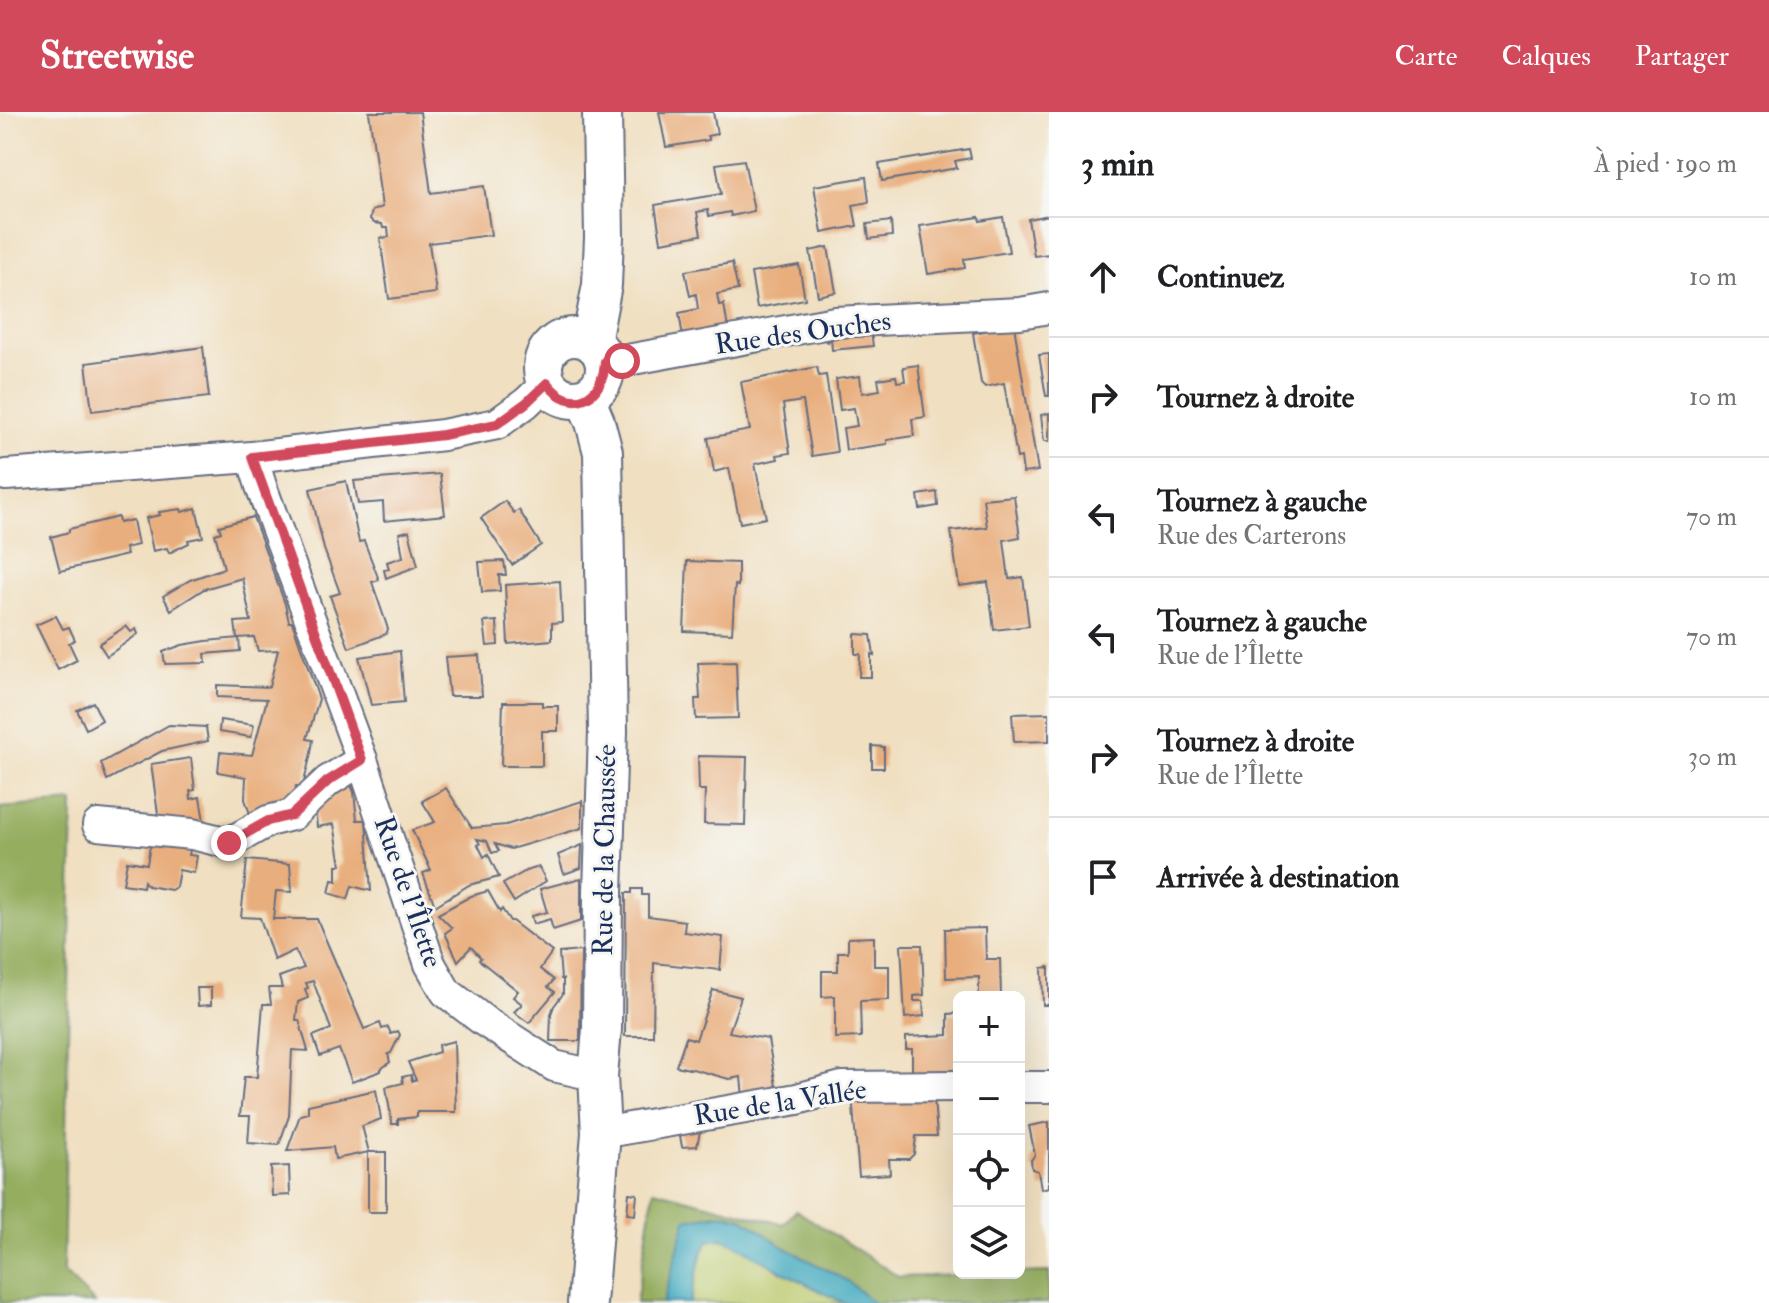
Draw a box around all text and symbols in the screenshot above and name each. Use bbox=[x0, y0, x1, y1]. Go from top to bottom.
text: Streetwise bbox=[40, 32, 194, 80]
text: Carte bbox=[1394, 39, 1458, 74]
text: Calques bbox=[1502, 39, 1591, 74]
text: Partager bbox=[1635, 39, 1729, 74]
text: 3 min bbox=[1081, 143, 1154, 186]
text: À pied · 190 m bbox=[1594, 148, 1737, 180]
icon: ahead bbox=[1081, 255, 1125, 299]
text: Continuez bbox=[1157, 259, 1284, 296]
text: 10 m bbox=[1689, 261, 1737, 293]
street label: Rue des Ouches bbox=[713, 303, 893, 363]
route start bbox=[604, 343, 640, 379]
icon: right bbox=[1081, 375, 1125, 419]
text: Tournez à droite bbox=[1157, 379, 1354, 416]
text: 10 m bbox=[1689, 381, 1737, 413]
text: Tournez à gauche bbox=[1157, 483, 1367, 520]
icon: left bbox=[1081, 495, 1125, 539]
text: 70 m bbox=[1686, 501, 1737, 533]
text: Rue des Carterons bbox=[1157, 520, 1346, 552]
text: Tournez à gauche bbox=[1157, 603, 1367, 640]
icon: left bbox=[1081, 615, 1125, 659]
text: 70 m bbox=[1686, 621, 1737, 653]
text: Rue de l'Îlette bbox=[1157, 640, 1303, 672]
text: Tournez à droite bbox=[1157, 723, 1354, 760]
icon: right bbox=[1081, 735, 1125, 779]
text: 30 m bbox=[1688, 741, 1737, 773]
street label: Rue de la Chaussée bbox=[586, 744, 624, 956]
text: Rue de l'Îlette bbox=[1157, 760, 1303, 792]
street label: Rue de l'Îlette bbox=[366, 812, 450, 972]
route end bbox=[211, 825, 247, 861]
icon: arrive bbox=[1081, 855, 1125, 899]
text: Arrivée à destination bbox=[1157, 859, 1400, 896]
map controls bbox=[953, 991, 1025, 1279]
button: + bbox=[953, 991, 1025, 1063]
button: − bbox=[953, 1063, 1025, 1135]
street label: Rue de la Vallée bbox=[691, 1072, 869, 1134]
button: locate bbox=[953, 1135, 1025, 1207]
button: layers bbox=[953, 1207, 1025, 1279]

